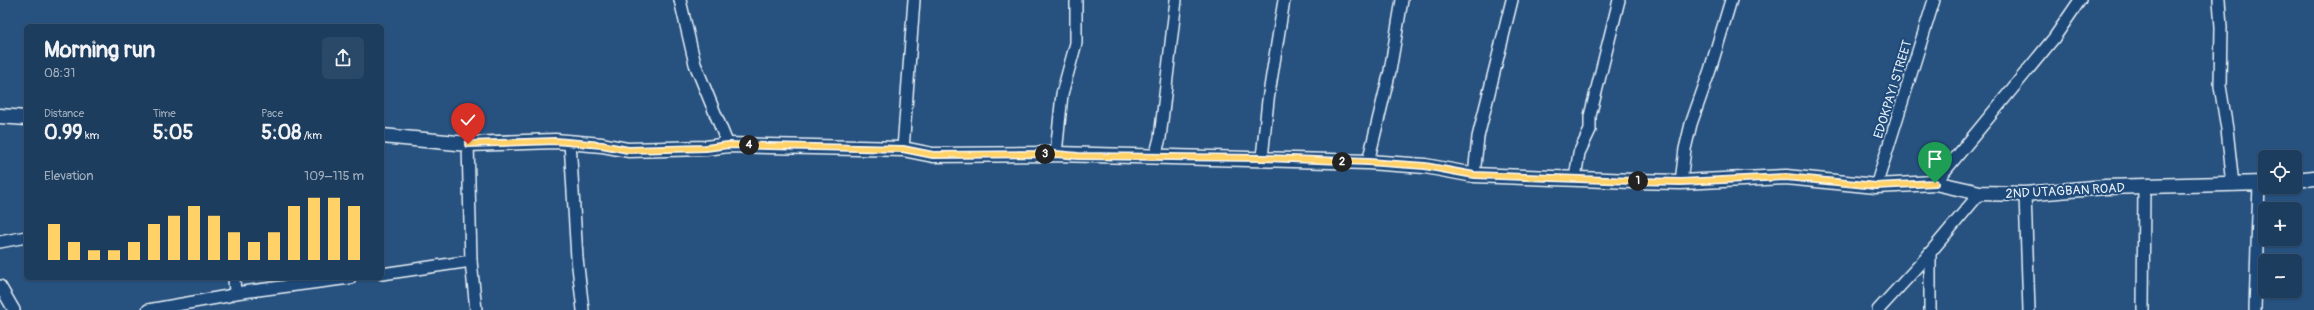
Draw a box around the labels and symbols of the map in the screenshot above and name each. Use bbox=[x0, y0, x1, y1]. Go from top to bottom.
street label: EDOKPAYI STREET bbox=[1870, 38, 1916, 141]
pin bbox=[451, 103, 485, 144]
pin: 4 bbox=[739, 135, 759, 155]
pin bbox=[1918, 142, 1952, 183]
pin: 3 bbox=[1035, 144, 1055, 164]
pin: 2 bbox=[1332, 152, 1352, 172]
pin: 1 bbox=[1628, 171, 1648, 191]
street label: 2ND UTAGBAN ROAD bbox=[2005, 180, 2125, 202]

